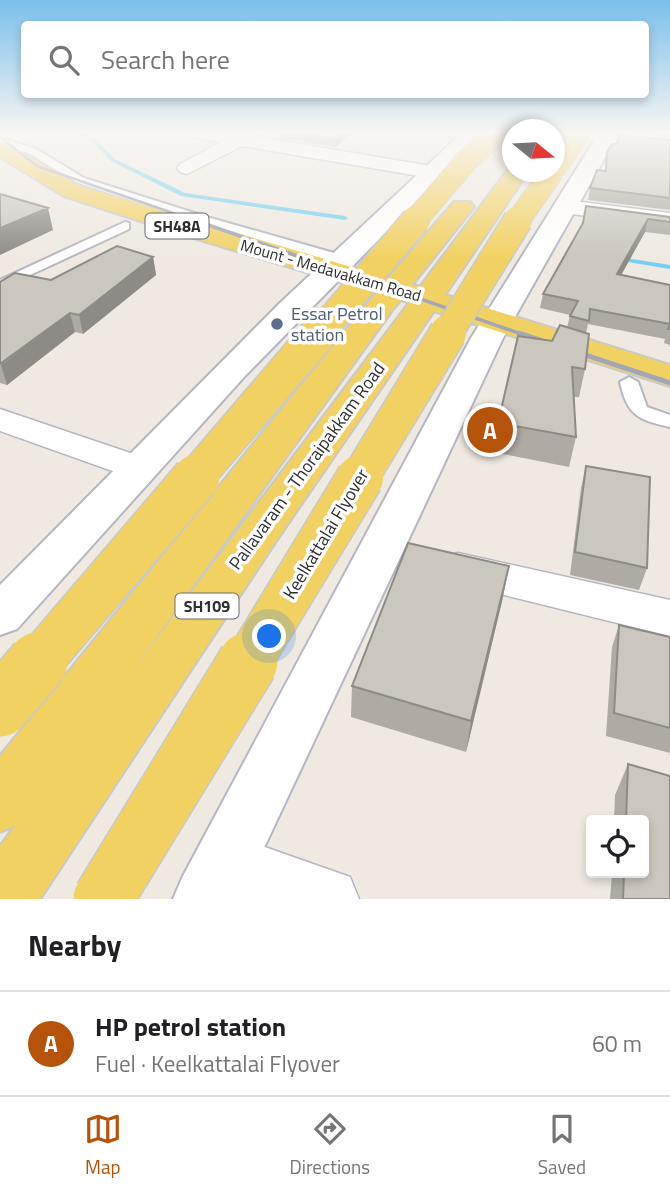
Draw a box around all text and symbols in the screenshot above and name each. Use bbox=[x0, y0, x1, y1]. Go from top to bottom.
search box bbox=[21, 21, 649, 98]
text: Search here bbox=[101, 40, 230, 79]
icon: search bbox=[45, 41, 83, 79]
north arrow bbox=[502, 119, 565, 182]
road number: SH48A bbox=[146, 214, 208, 238]
street label: Mount - Medavakkam Road bbox=[238, 233, 424, 307]
place label: Essar Petrol station bbox=[291, 300, 383, 348]
marker: Essar Petrol station bbox=[269, 316, 285, 332]
street label: Pallavaram - Thoraipakkam Road bbox=[222, 356, 391, 575]
pin: A bbox=[467, 404, 513, 456]
street label: Keelkattalai Flyover bbox=[276, 463, 375, 604]
road number: SH109 bbox=[176, 594, 238, 618]
your location bbox=[252, 619, 286, 653]
map controls bbox=[586, 815, 649, 878]
button: locate bbox=[586, 815, 649, 878]
text: Nearby bbox=[28, 922, 121, 968]
text: HP petrol station bbox=[95, 1007, 286, 1046]
text: A bbox=[44, 1026, 58, 1061]
text: 60 m bbox=[592, 1026, 642, 1061]
text: Fuel · Keelkattalai Flyover bbox=[95, 1046, 340, 1081]
tab: Map bbox=[84, 1110, 122, 1181]
tab: Directions bbox=[290, 1110, 370, 1181]
tab: Saved bbox=[538, 1110, 586, 1181]

